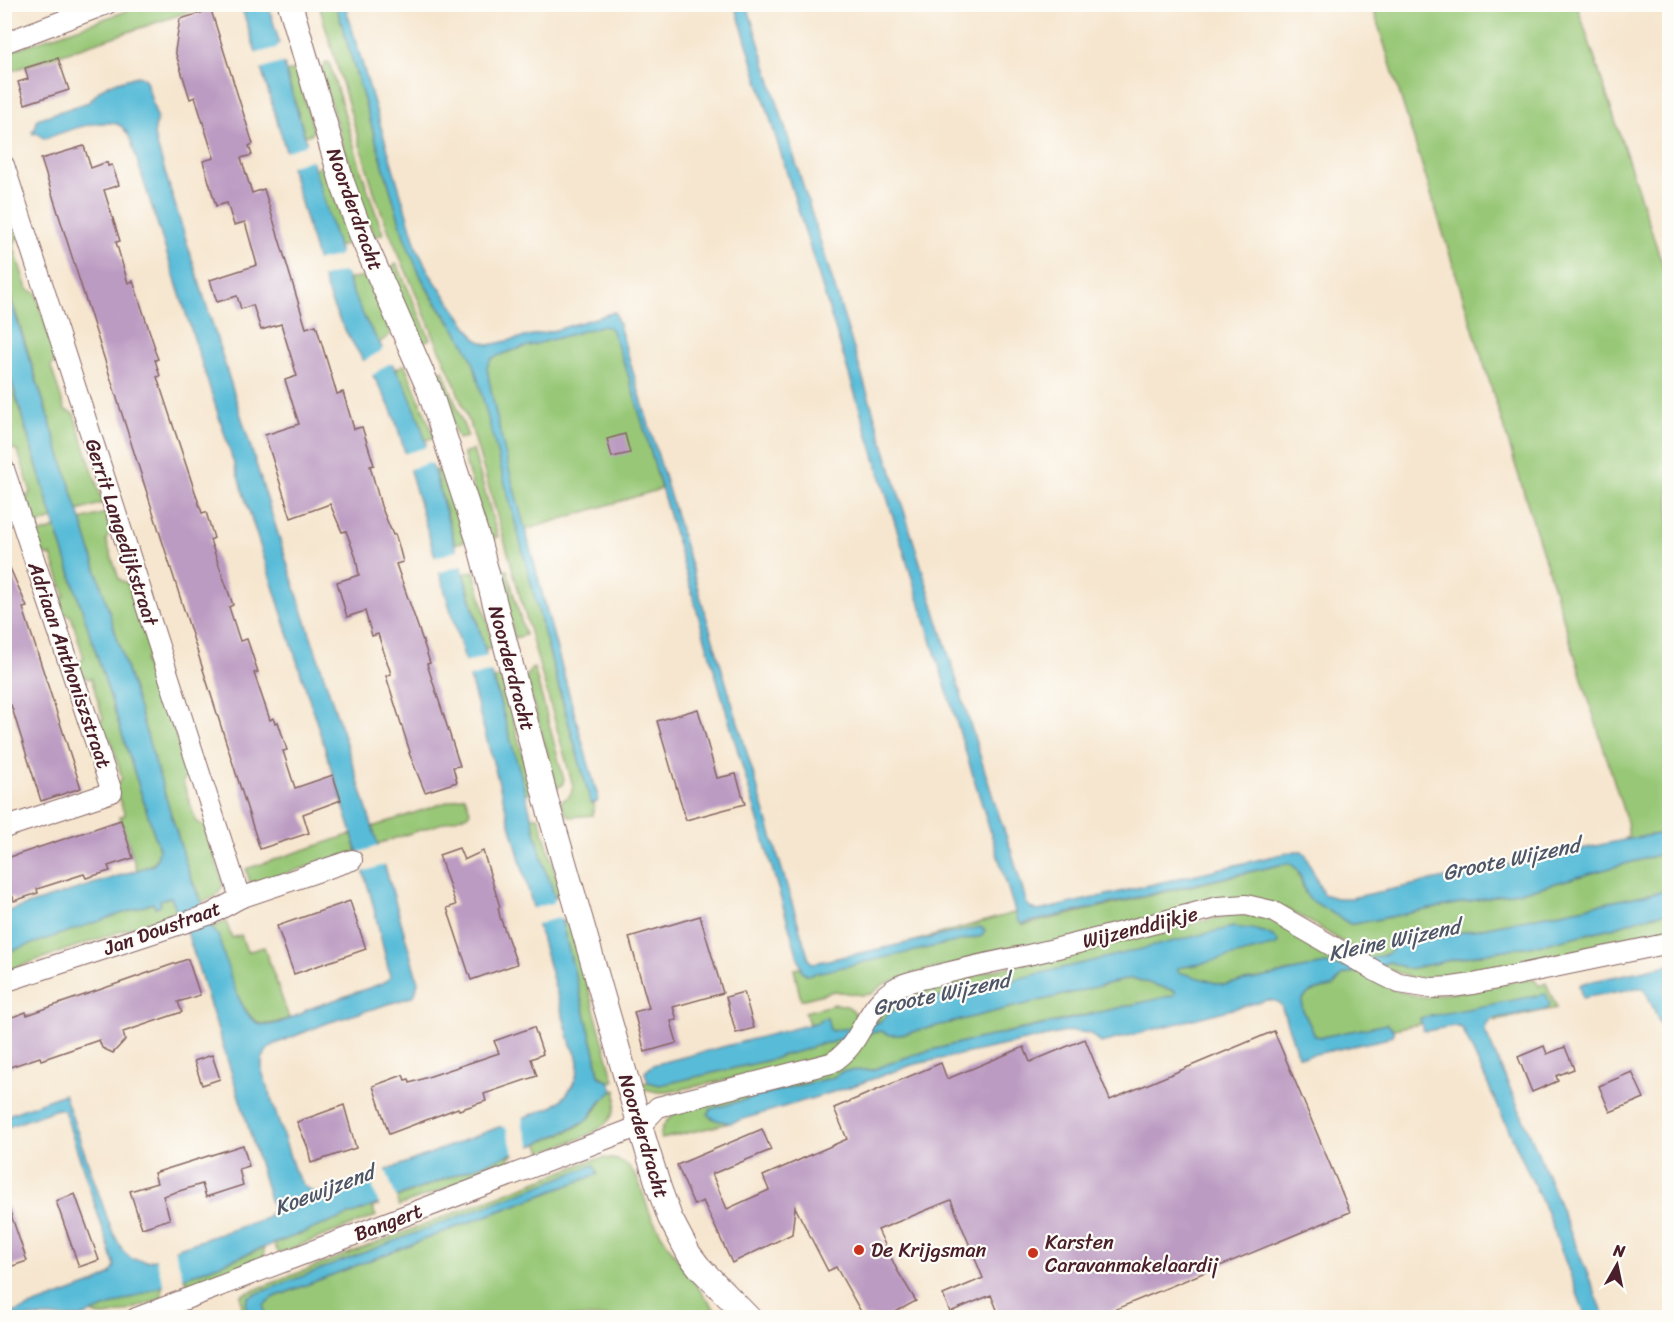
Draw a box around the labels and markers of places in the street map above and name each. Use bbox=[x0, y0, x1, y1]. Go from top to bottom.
place label: Karsten Caravanmakelaardij bbox=[1045, 1225, 1219, 1283]
place label: De Krijgsman bbox=[871, 1233, 987, 1268]
marker: De Krijgsman bbox=[852, 1243, 866, 1257]
marker: Karsten Caravanmakelaardij bbox=[1026, 1246, 1040, 1260]

